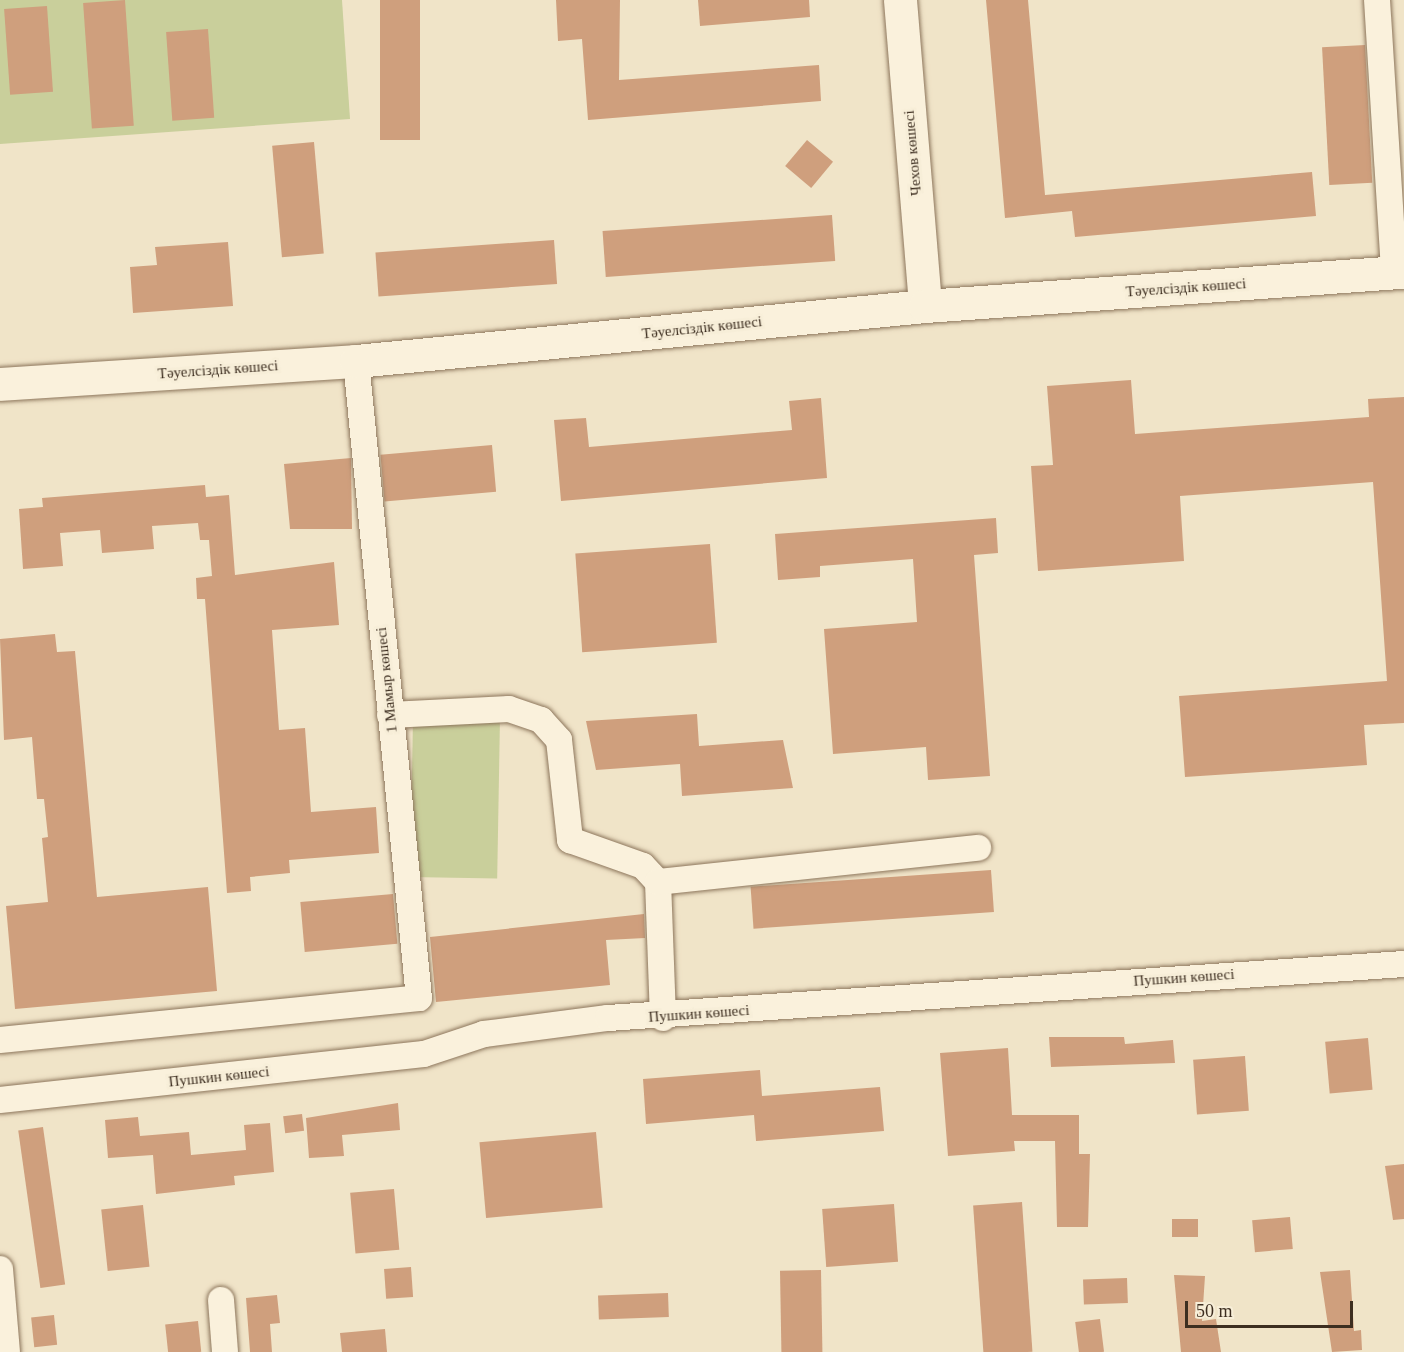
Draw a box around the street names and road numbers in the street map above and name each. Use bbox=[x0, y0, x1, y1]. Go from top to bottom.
street label: Чехов көшесі bbox=[900, 110, 926, 196]
street label: Тәуелсіздік көшесі bbox=[1125, 275, 1247, 301]
street label: Тәуелсіздік көшесі bbox=[641, 313, 763, 343]
street label: Тәуелсіздік көшесі bbox=[157, 357, 279, 383]
street label: 1 Мамыр көшесі bbox=[372, 626, 402, 734]
street label: Пушкин көшесі bbox=[1133, 965, 1235, 991]
street label: Пушкин көшесі bbox=[648, 1001, 750, 1027]
street label: Пушкин көшесі bbox=[168, 1063, 270, 1091]

